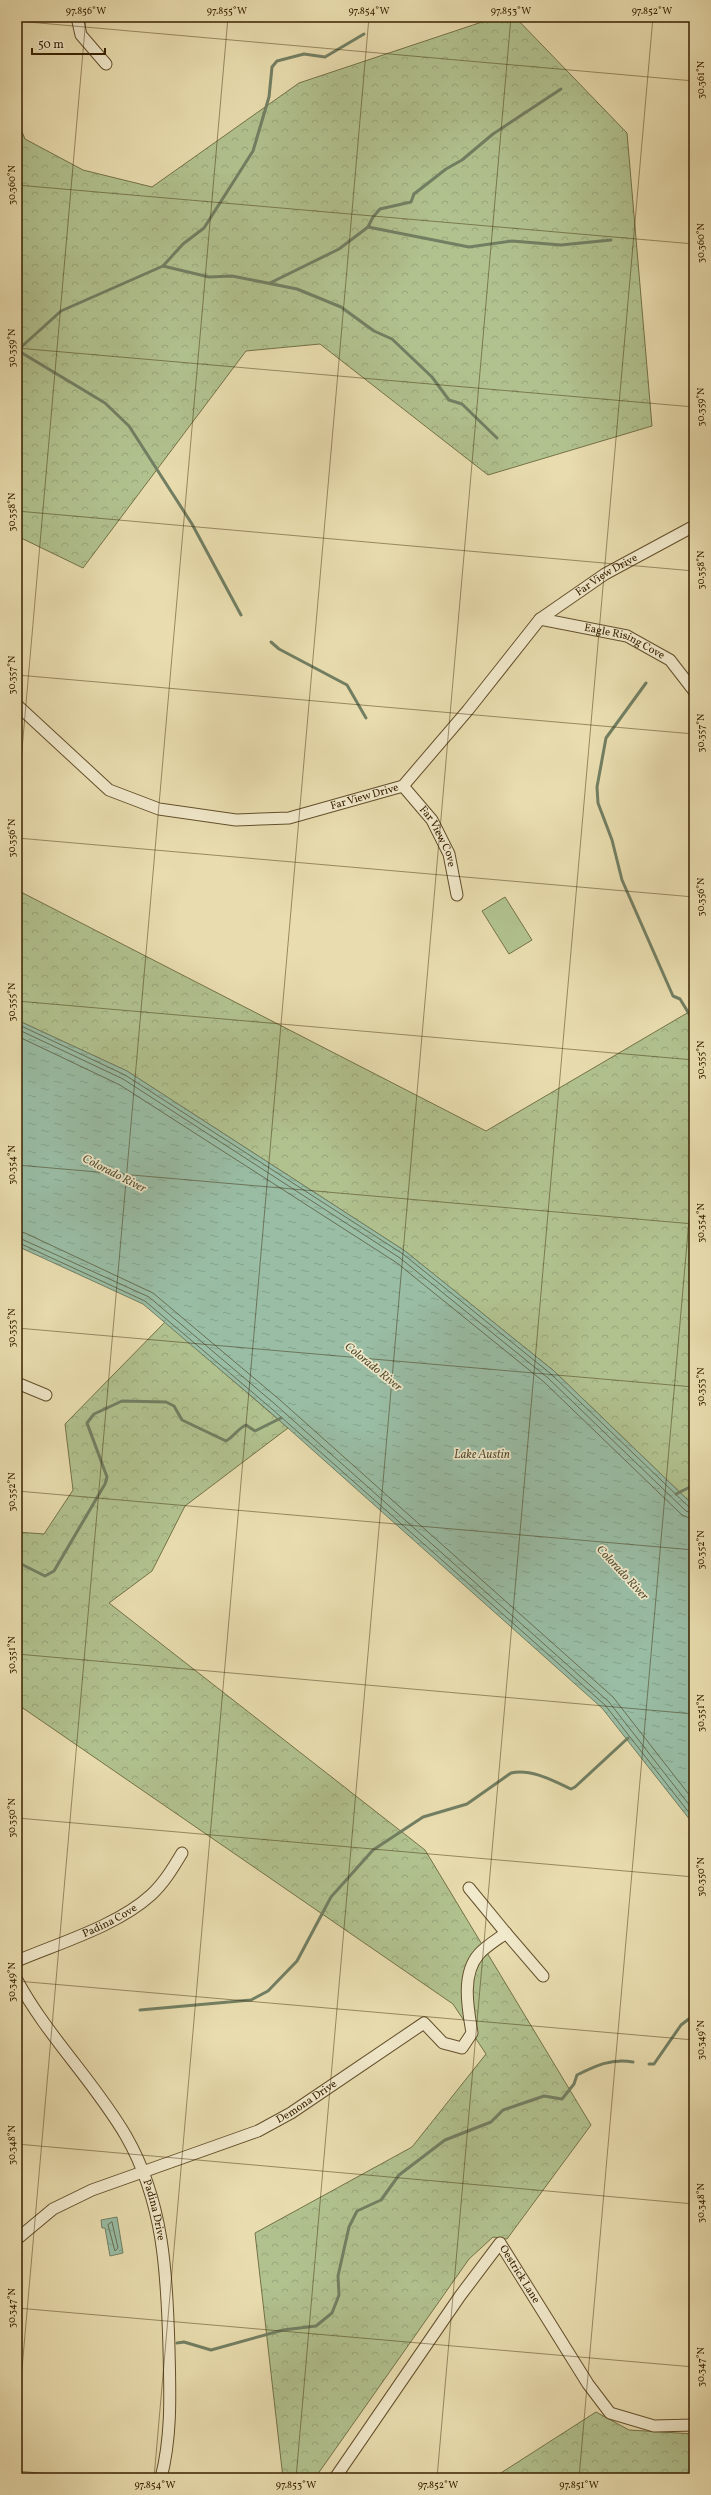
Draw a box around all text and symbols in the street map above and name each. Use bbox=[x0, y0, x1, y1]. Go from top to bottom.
text: 97.856°W bbox=[66, 4, 106, 18]
text: 97.855°W bbox=[207, 4, 247, 18]
text: 97.854°W bbox=[348, 4, 390, 18]
text: 97.853°W bbox=[491, 4, 531, 18]
text: 97.852°W bbox=[632, 4, 672, 18]
scale bar bbox=[32, 30, 105, 56]
text: 50 m bbox=[38, 37, 64, 53]
text: 30.361°N bbox=[694, 60, 708, 99]
text: 30.360°N bbox=[5, 164, 19, 205]
text: 30.360°N bbox=[694, 222, 708, 263]
text: 30.359°N bbox=[5, 328, 19, 367]
text: 30.359°N bbox=[694, 387, 708, 426]
text: 30.358°N bbox=[5, 492, 19, 532]
street label: Far View Drive bbox=[573, 550, 640, 600]
text: 30.358°N bbox=[694, 550, 708, 590]
street label: Eagle Rising Cove bbox=[583, 620, 667, 663]
text: 30.357°N bbox=[5, 655, 19, 694]
text: 30.357°N bbox=[694, 713, 708, 752]
street label: Far View Drive bbox=[329, 780, 400, 814]
street label: Far View Cove bbox=[416, 803, 459, 868]
text: 30.356°N bbox=[5, 818, 19, 858]
text: 30.356°N bbox=[694, 877, 708, 917]
text: 30.355°N bbox=[5, 982, 19, 1021]
text: 30.355°N bbox=[694, 1040, 708, 1079]
text: 30.354°N bbox=[5, 1145, 19, 1185]
water label: Colorado River bbox=[79, 1151, 149, 1197]
text: 30.354°N bbox=[694, 1203, 708, 1243]
text: 30.353°N bbox=[5, 1308, 19, 1348]
water label: Colorado River bbox=[341, 1339, 405, 1395]
text: 30.353°N bbox=[694, 1367, 708, 1407]
water label: Lake Austin bbox=[454, 1447, 510, 1463]
text: 30.352°N bbox=[5, 1472, 19, 1512]
text: 30.352°N bbox=[694, 1530, 708, 1570]
water label: Colorado River bbox=[592, 1542, 652, 1604]
text: 30.351°N bbox=[5, 1635, 19, 1674]
text: 30.351°N bbox=[694, 1693, 708, 1732]
text: 30.350°N bbox=[5, 1798, 19, 1838]
text: 30.350°N bbox=[694, 1857, 708, 1897]
street label: Padina Cove bbox=[80, 1901, 140, 1941]
text: 30.349°N bbox=[5, 1961, 19, 2002]
text: 30.349°N bbox=[694, 2019, 708, 2060]
street label: Demona Drive bbox=[273, 2077, 340, 2127]
text: 30.348°N bbox=[5, 2124, 19, 2165]
street label: Padina Drive bbox=[139, 2177, 169, 2242]
text: 30.348°N bbox=[694, 2182, 708, 2223]
street label: Oestrick Lane bbox=[496, 2242, 543, 2306]
text: 30.347°N bbox=[5, 2287, 19, 2328]
text: 30.347°N bbox=[694, 2346, 708, 2387]
text: 97.854°W bbox=[134, 2478, 176, 2492]
text: 97.853°W bbox=[276, 2478, 316, 2492]
text: 97.852°W bbox=[418, 2478, 458, 2492]
text: 97.851°W bbox=[559, 2478, 599, 2492]

